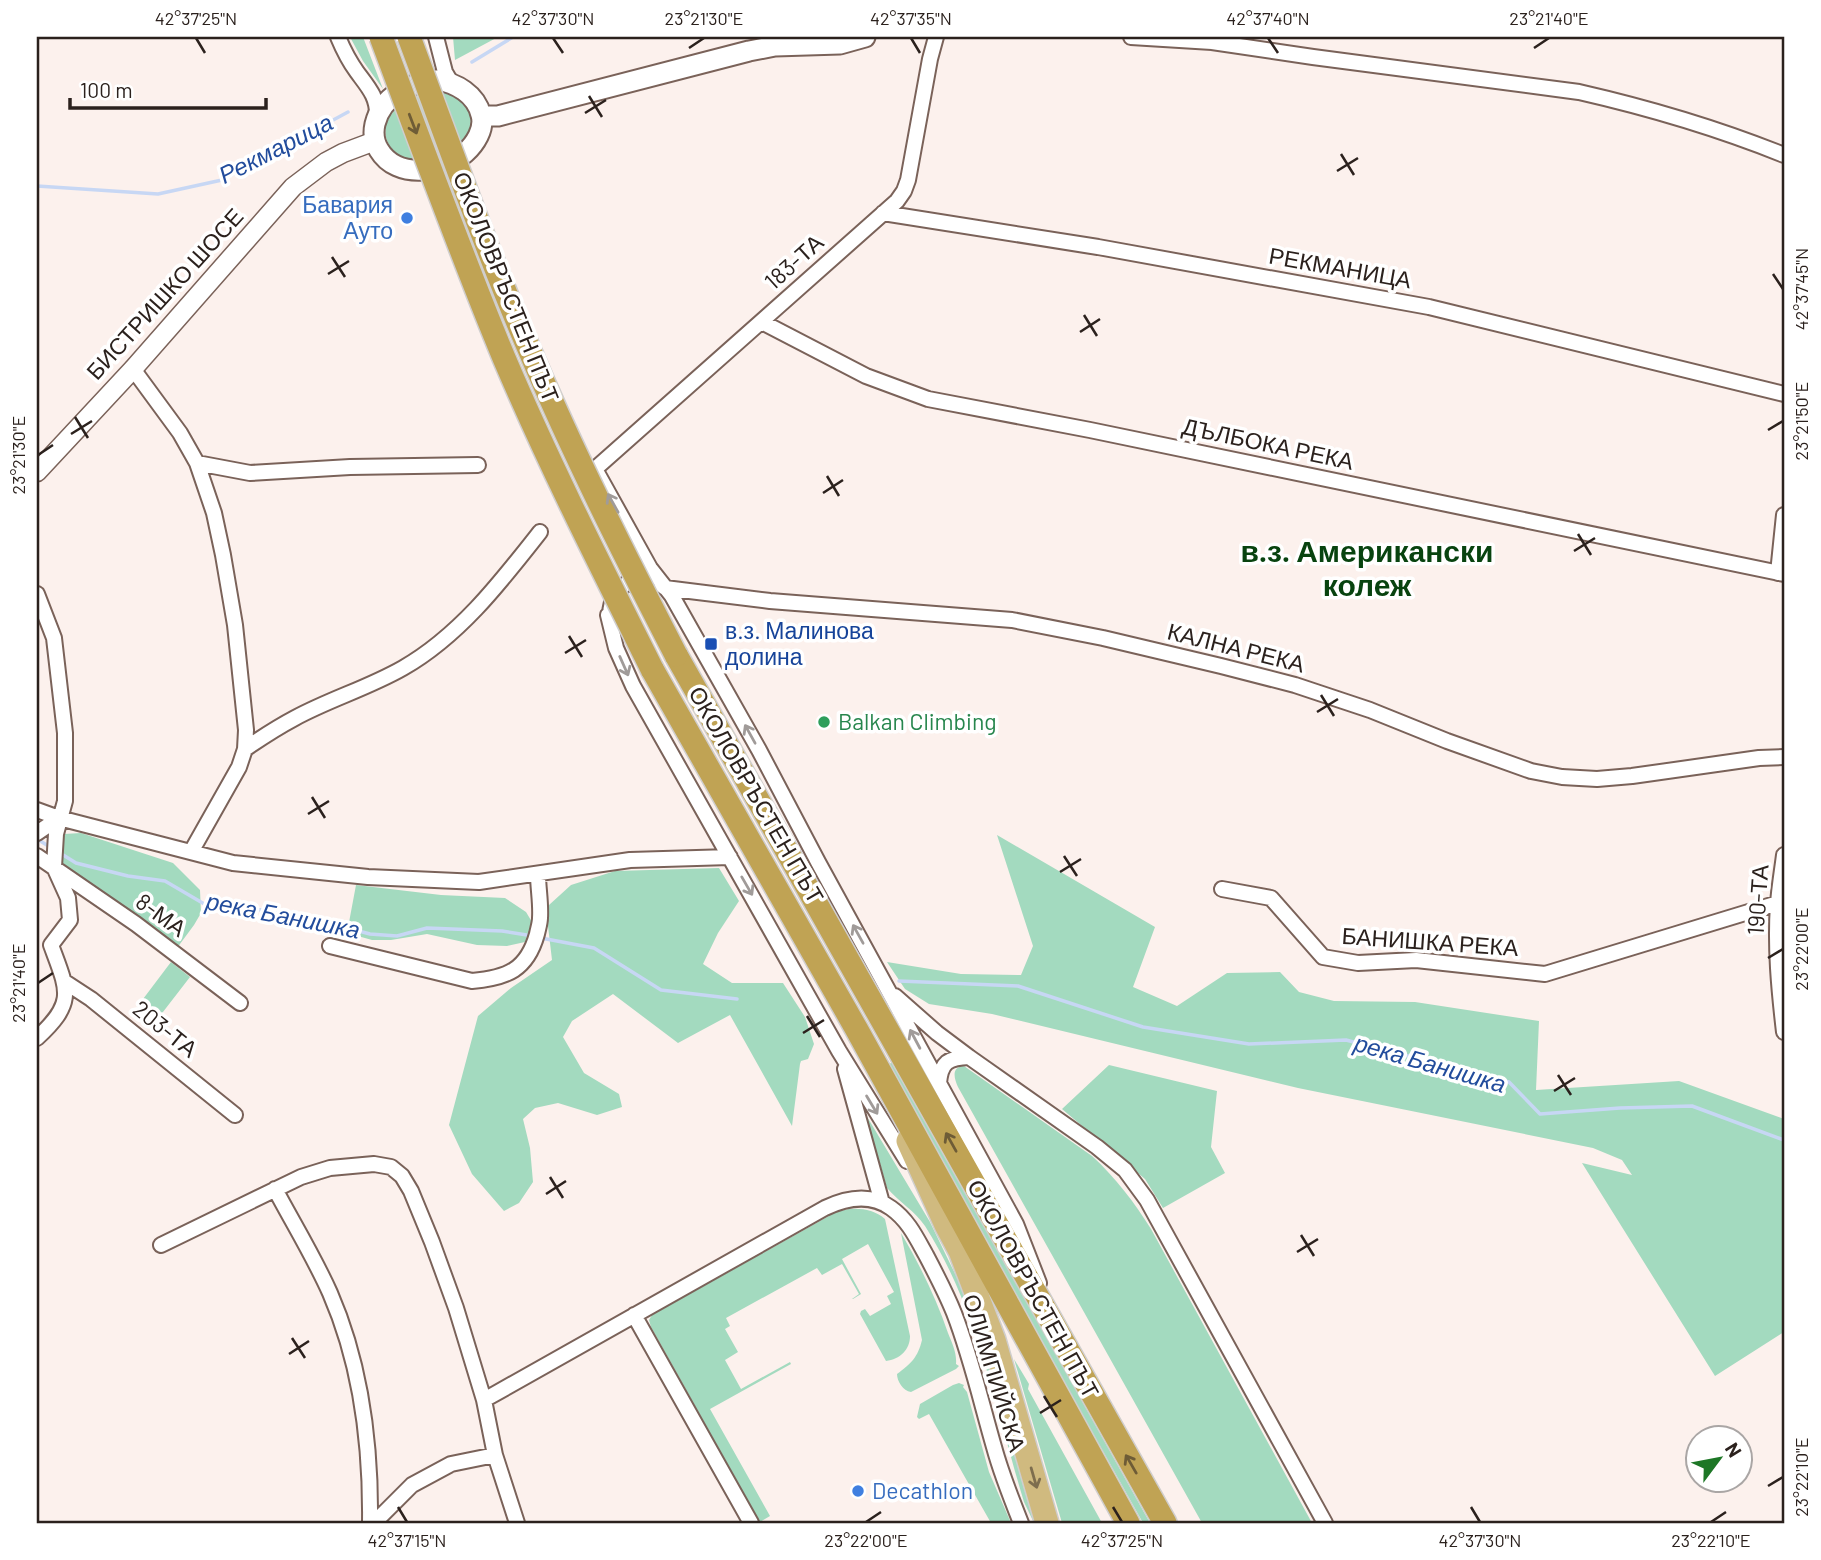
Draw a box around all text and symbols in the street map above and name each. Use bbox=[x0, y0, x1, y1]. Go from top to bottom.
text: 42°37'25"N bbox=[155, 7, 237, 29]
text: 42°37'30"N bbox=[512, 7, 594, 29]
text: 23°21'30"E bbox=[665, 7, 743, 29]
text: 42°37'35"N bbox=[870, 7, 952, 29]
text: 42°37'40"N bbox=[1226, 7, 1310, 29]
text: 23°21'40"E bbox=[1509, 7, 1589, 29]
scale bar bbox=[70, 66, 266, 110]
text: 100 m bbox=[80, 77, 133, 102]
water label: Рекмарица bbox=[213, 107, 337, 189]
one-way arrow bbox=[408, 112, 421, 134]
street label: ОКОЛОВРЪСТЕН ПЪТ bbox=[448, 167, 566, 406]
place label: Бавария Ауто bbox=[302, 190, 393, 244]
street label: БИСТРИШКО ШОСЕ bbox=[80, 202, 249, 385]
marker: Бавария Ауто bbox=[399, 210, 415, 226]
street label: 183-ТА bbox=[758, 227, 829, 295]
street label: РЕКМАНИЦА bbox=[1267, 241, 1414, 293]
text: 42°37'45"N bbox=[1790, 248, 1812, 330]
text: 23°21'50"E bbox=[1790, 382, 1812, 460]
street label: ДЪЛБОКА РЕКА bbox=[1180, 411, 1357, 475]
text: 23°21'30"E bbox=[7, 416, 29, 494]
one-way arrow bbox=[606, 494, 620, 514]
district label: в.з. Американски колеж bbox=[1241, 532, 1493, 602]
place label: в.з. Малинова долина bbox=[725, 616, 874, 670]
street label: КАЛНА РЕКА bbox=[1165, 616, 1308, 678]
marker: в.з. Малинова долина bbox=[703, 636, 719, 652]
one-way arrow bbox=[618, 655, 631, 676]
street label: ОКОЛОВРЪСТЕН ПЪТ bbox=[683, 681, 830, 908]
place label: Balkan Climbing bbox=[838, 707, 997, 735]
marker: Balkan Climbing bbox=[816, 714, 832, 730]
one-way arrow bbox=[743, 724, 757, 744]
street label: 190-ТА bbox=[1741, 863, 1773, 936]
one-way arrow bbox=[740, 876, 754, 896]
water label: река Банишка bbox=[203, 885, 363, 944]
street label: 8-МА bbox=[131, 887, 193, 942]
text: 23°22'00"E bbox=[1790, 907, 1812, 991]
street label: БАНИШКА РЕКА bbox=[1341, 921, 1520, 961]
one-way arrow bbox=[851, 924, 864, 945]
text: 23°21'40"E bbox=[7, 943, 29, 1023]
street label: 203-ТА bbox=[128, 994, 204, 1063]
water label: река Банишка bbox=[1350, 1027, 1509, 1098]
one-way arrow bbox=[908, 1029, 922, 1049]
one-way arrow bbox=[866, 1094, 880, 1114]
one-way arrow bbox=[944, 1133, 958, 1153]
street label: ОКОЛОВРЪСТЕН ПЪТ bbox=[962, 1174, 1106, 1403]
street label: ОЛИМПИЙСКА bbox=[958, 1291, 1032, 1456]
north arrow bbox=[1685, 1424, 1755, 1494]
text: 23°22'10"E bbox=[1790, 1437, 1812, 1517]
text: N bbox=[1721, 1438, 1747, 1461]
one-way arrow bbox=[1124, 1454, 1138, 1474]
one-way arrow bbox=[1028, 1467, 1041, 1489]
place label: Decathlon bbox=[872, 1476, 973, 1504]
marker: Decathlon bbox=[850, 1483, 866, 1499]
text: 42°37'15"N bbox=[367, 1529, 447, 1551]
text: 23°22'00"E bbox=[824, 1529, 908, 1551]
text: 42°37'25"N bbox=[1081, 1529, 1163, 1551]
text: 42°37'30"N bbox=[1439, 1529, 1521, 1551]
text: 23°22'10"E bbox=[1671, 1529, 1751, 1551]

